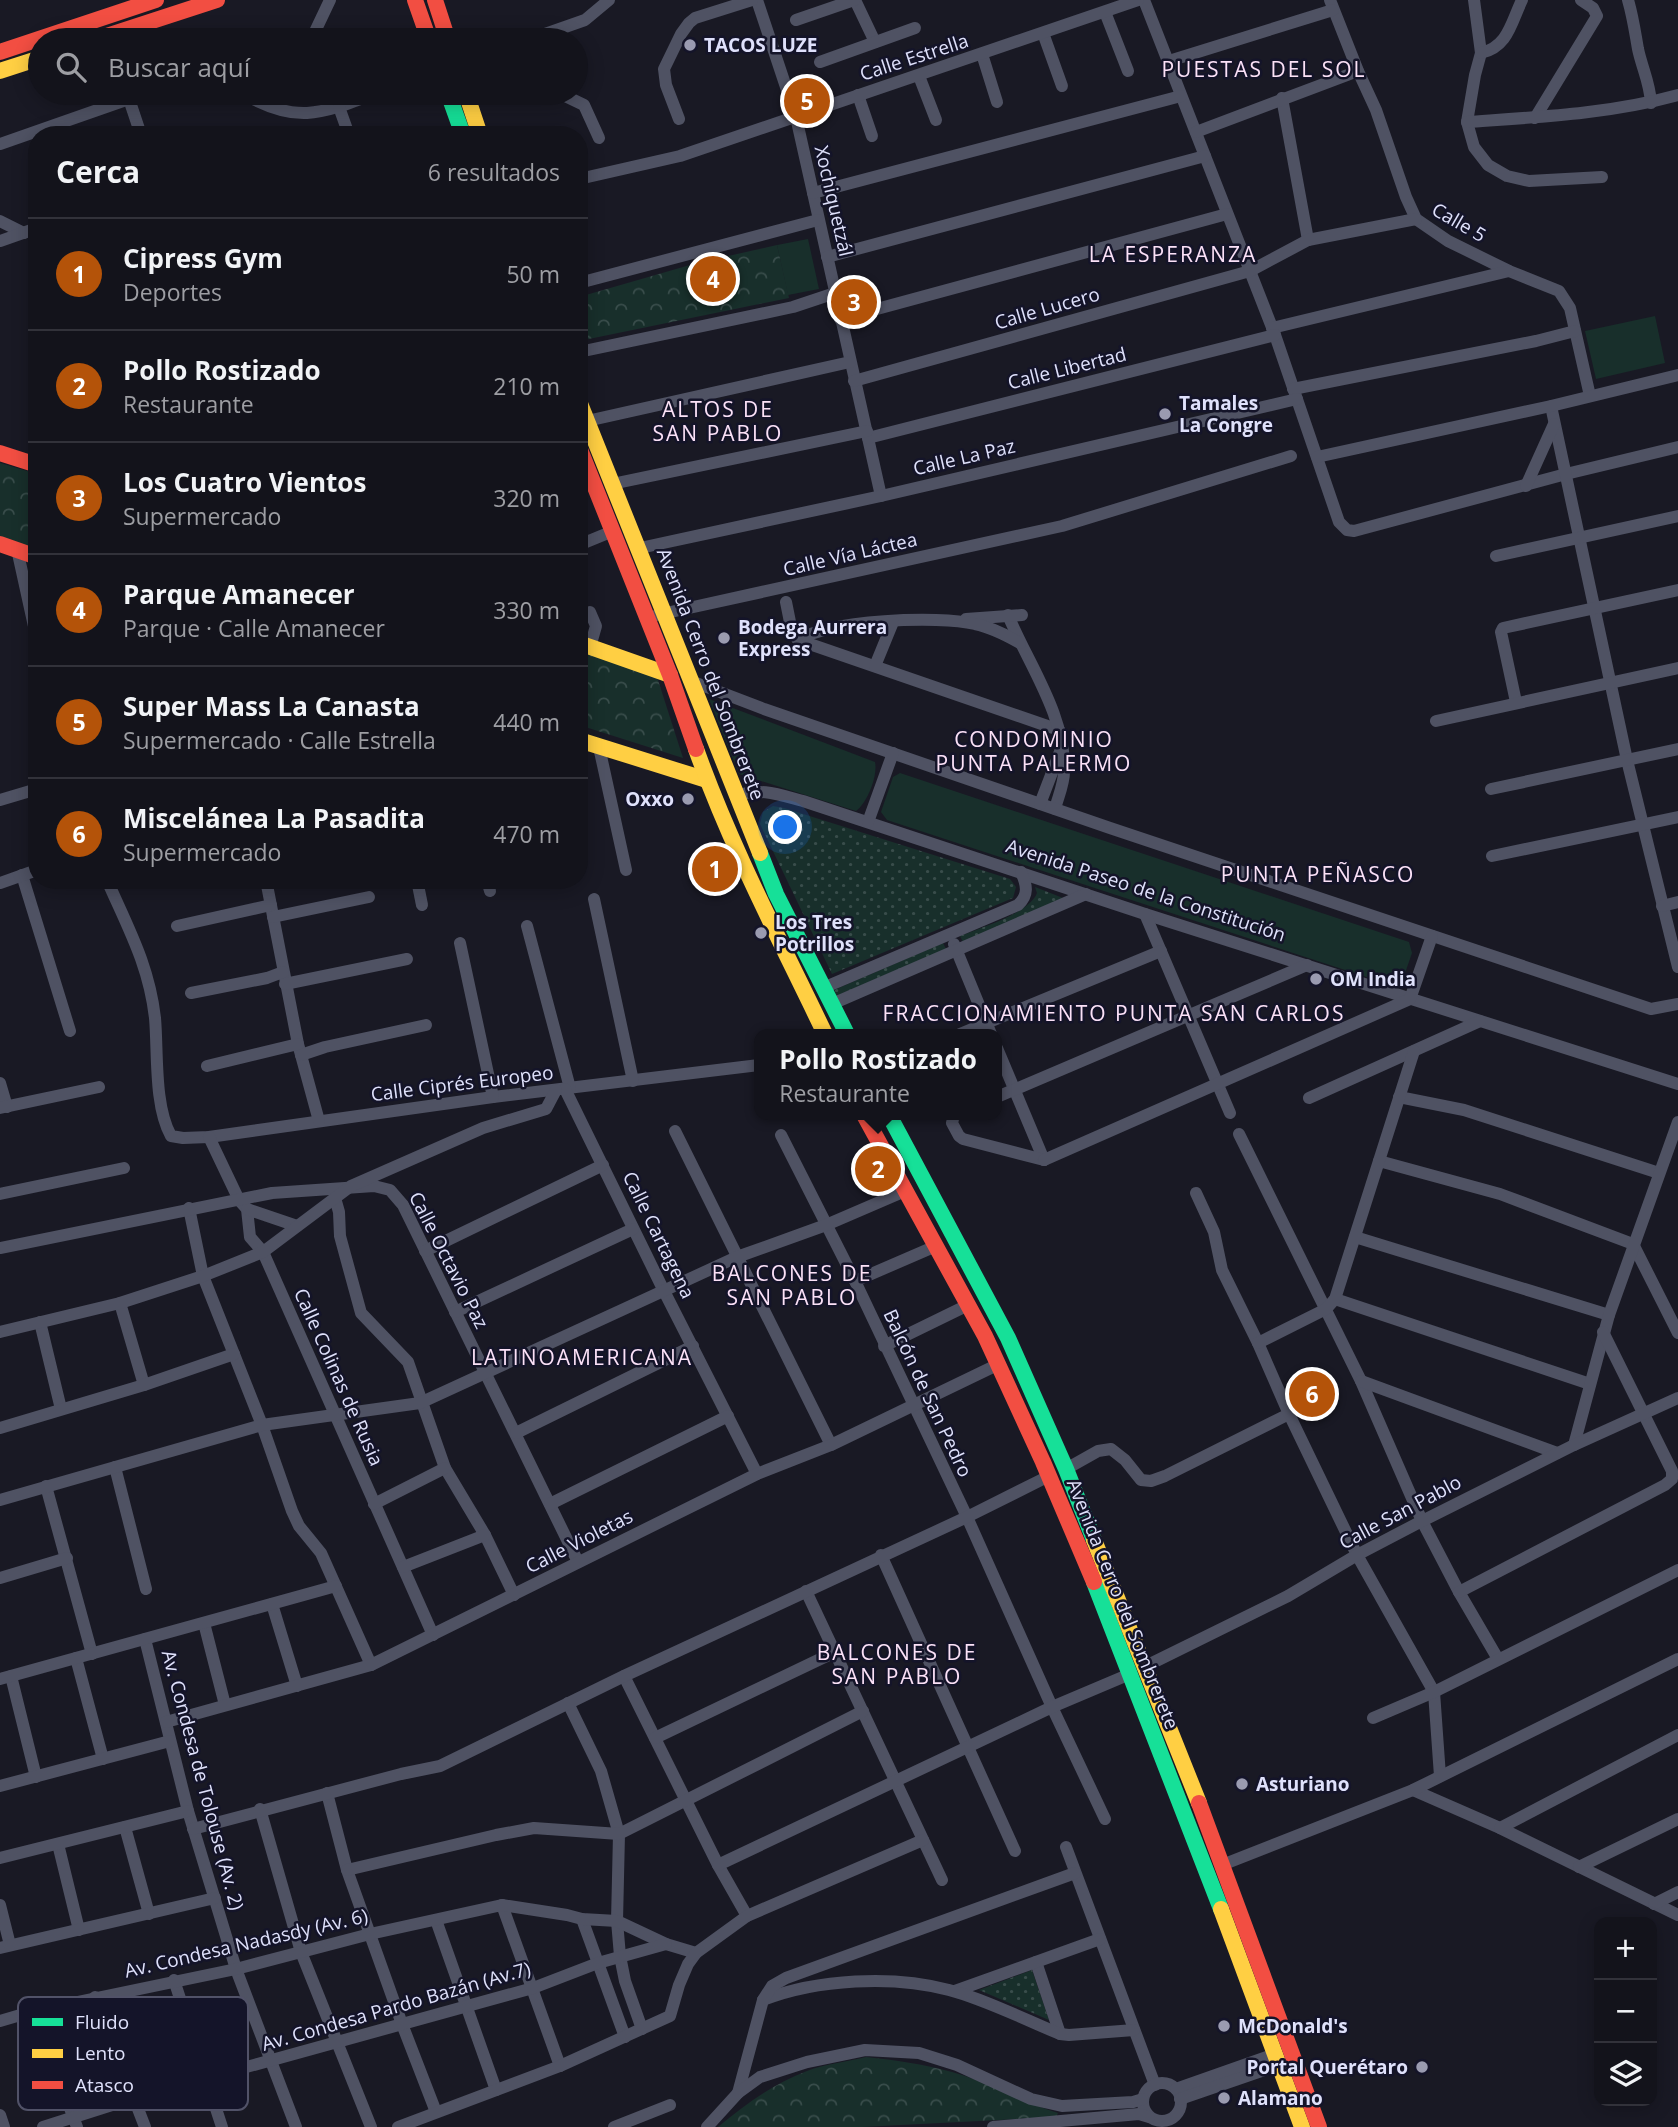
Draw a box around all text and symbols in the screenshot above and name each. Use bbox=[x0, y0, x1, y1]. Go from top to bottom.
street label: Calle Estrella bbox=[856, 27, 972, 87]
search box bbox=[28, 28, 588, 105]
place label: TACOS LUZE bbox=[704, 32, 817, 58]
marker: TACOS LUZE bbox=[682, 37, 698, 53]
icon: search bbox=[52, 48, 90, 86]
text: Buscar aquí bbox=[108, 49, 250, 85]
district label: PUESTAS DEL SOL bbox=[1161, 55, 1367, 83]
pin: 5 bbox=[784, 75, 830, 127]
street label: Xochiquetzál bbox=[809, 143, 859, 259]
text: Cerca bbox=[56, 151, 140, 192]
text: 6 resultados bbox=[428, 156, 560, 188]
street label: Calle 5 bbox=[1427, 196, 1491, 248]
text: Cipress Gym bbox=[123, 240, 283, 276]
district label: LA ESPERANZA bbox=[1089, 240, 1257, 268]
pin: 4 bbox=[690, 253, 736, 305]
text: 1 bbox=[72, 258, 86, 290]
text: 50 m bbox=[506, 258, 560, 290]
text: Deportes bbox=[123, 276, 222, 308]
pin: 3 bbox=[831, 276, 877, 328]
street label: Calle Lucero bbox=[991, 281, 1103, 335]
street label: Calle Libertad bbox=[1005, 341, 1129, 395]
text: Pollo Rostizado bbox=[123, 352, 321, 388]
text: 2 bbox=[72, 370, 86, 402]
text: 210 m bbox=[493, 370, 560, 402]
text: Restaurante bbox=[123, 388, 254, 420]
place label: Tamales La Congre bbox=[1179, 390, 1273, 438]
district label: ALTOS DE SAN PABLO bbox=[653, 395, 783, 447]
marker: Tamales La Congre bbox=[1157, 406, 1173, 422]
street label: Calle La Paz bbox=[910, 433, 1018, 481]
text: Los Cuatro Vientos bbox=[123, 464, 366, 500]
text: 3 bbox=[72, 482, 86, 514]
text: 320 m bbox=[493, 482, 560, 514]
text: Supermercado bbox=[123, 500, 281, 532]
street label: Calle Vía Láctea bbox=[780, 526, 920, 582]
street label: Avenida Cerro del Sombrerete bbox=[651, 544, 771, 804]
text: Parque Amanecer bbox=[123, 576, 355, 612]
text: 4 bbox=[72, 594, 86, 626]
text: 330 m bbox=[493, 594, 560, 626]
text: Parque · Calle Amanecer bbox=[123, 612, 385, 644]
place label: Bodega Aurrera Express bbox=[738, 614, 887, 662]
marker: Bodega Aurrera Express bbox=[716, 630, 732, 646]
text: Super Mass La Canasta bbox=[123, 688, 420, 724]
text: 5 bbox=[72, 706, 86, 738]
text: 440 m bbox=[493, 706, 560, 738]
text: Supermercado · Calle Estrella bbox=[123, 724, 436, 756]
district label: CONDOMINIO PUNTA PALERMO bbox=[936, 725, 1132, 777]
place label: Oxxo bbox=[625, 786, 674, 812]
marker: Oxxo bbox=[680, 791, 696, 807]
text: Miscelánea La Pasadita bbox=[123, 800, 425, 836]
your location bbox=[768, 810, 802, 844]
text: 6 bbox=[72, 818, 86, 850]
text: 470 m bbox=[493, 818, 560, 850]
street label: Avenida Paseo de la Constitución bbox=[1003, 832, 1289, 948]
text: Supermercado bbox=[123, 836, 281, 868]
pin: 1 bbox=[692, 843, 738, 895]
district label: PUNTA PEÑASCO bbox=[1221, 860, 1415, 888]
place label: Los Tres Potrillos bbox=[775, 909, 854, 957]
marker: Los Tres Potrillos bbox=[753, 925, 769, 941]
place label: OM India bbox=[1330, 966, 1416, 992]
marker: OM India bbox=[1308, 971, 1324, 987]
district label: FRACCIONAMIENTO PUNTA SAN CARLOS bbox=[883, 999, 1345, 1027]
popup bbox=[754, 1029, 1002, 1120]
text: Pollo Rostizado bbox=[779, 1041, 977, 1077]
street label: Calle Ciprés Europeo bbox=[369, 1059, 555, 1107]
text: Restaurante bbox=[779, 1077, 910, 1109]
pin: 2 bbox=[855, 1143, 901, 1195]
street label: Calle Cartagena bbox=[617, 1167, 701, 1303]
street label: Calle Octavio Paz bbox=[403, 1187, 495, 1333]
district label: BALCONES DE SAN PABLO bbox=[712, 1259, 872, 1311]
street label: Calle Colinas de Rusia bbox=[288, 1284, 390, 1470]
street label: Balcón de San Pedro bbox=[878, 1305, 978, 1481]
district label: LATINOAMERICANA bbox=[471, 1343, 693, 1371]
pin: 6 bbox=[1289, 1368, 1335, 1420]
street label: Calle San Pablo bbox=[1334, 1469, 1466, 1555]
street label: Avenida Cerro del Sombrerete bbox=[1061, 1475, 1185, 1733]
street label: Calle Violetas bbox=[521, 1503, 637, 1579]
district label: BALCONES DE SAN PABLO bbox=[817, 1638, 977, 1690]
street label: Av. Condesa de Tolouse (Av. 2) bbox=[156, 1647, 250, 1913]
place label: Asturiano bbox=[1256, 1771, 1349, 1797]
marker: Asturiano bbox=[1234, 1776, 1250, 1792]
street label: Av. Condesa Nadasdy (Av. 6) bbox=[122, 1902, 370, 1984]
map controls bbox=[1594, 1917, 1657, 2106]
button: + bbox=[1594, 1917, 1657, 1980]
street label: Av. Condesa Pardo Bazán (Av.7) bbox=[259, 1955, 533, 2057]
button: − bbox=[1594, 1980, 1657, 2043]
legend bbox=[18, 1997, 248, 2110]
text: Fluido bbox=[75, 2009, 129, 2035]
place label: McDonald's bbox=[1238, 2013, 1348, 2039]
marker: McDonald's bbox=[1216, 2018, 1232, 2034]
text: Lento bbox=[75, 2040, 125, 2066]
button: layers bbox=[1594, 2043, 1657, 2106]
place label: Portal Querétaro bbox=[1246, 2054, 1408, 2080]
marker: Portal Querétaro bbox=[1414, 2059, 1430, 2075]
text: Atasco bbox=[75, 2072, 134, 2098]
place label: Alamano bbox=[1238, 2085, 1323, 2111]
marker: Alamano bbox=[1216, 2090, 1232, 2106]

